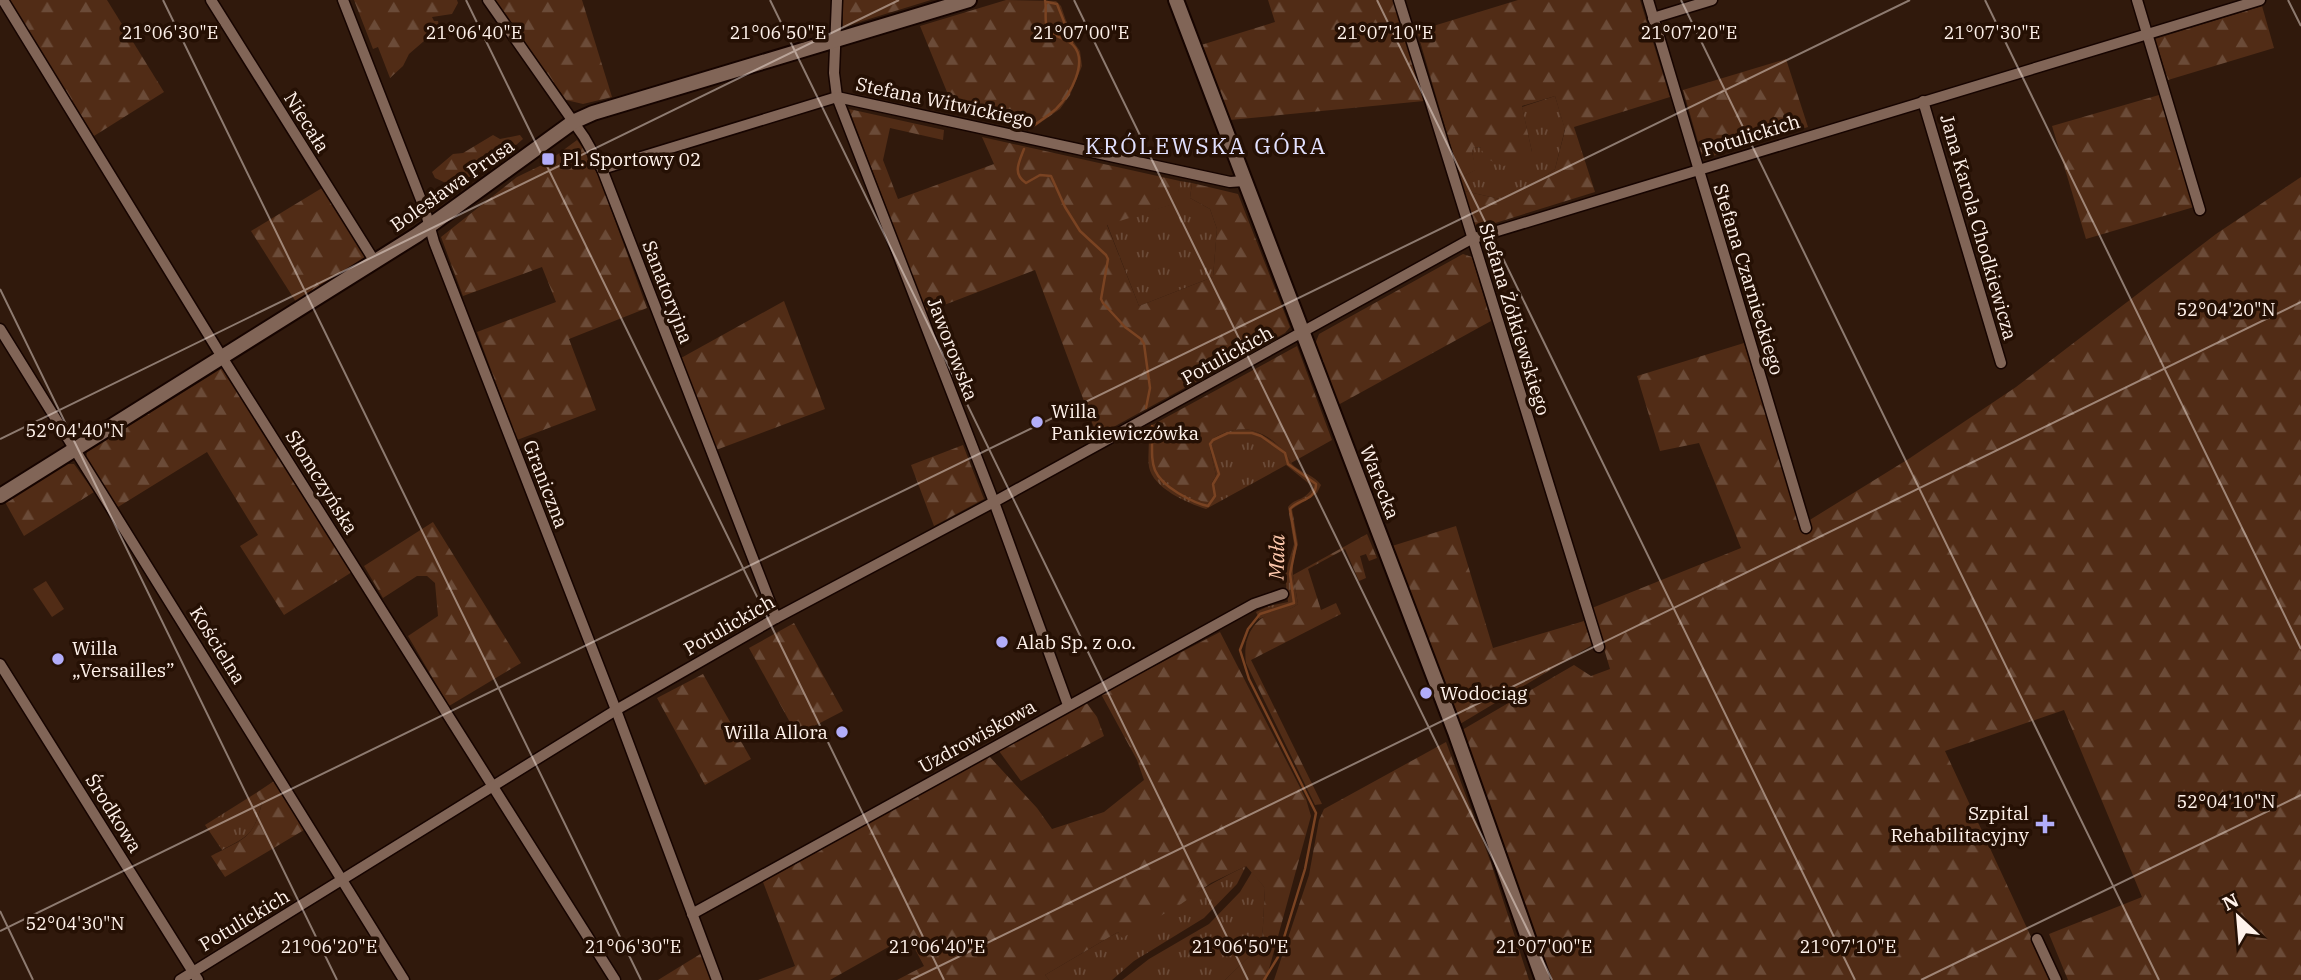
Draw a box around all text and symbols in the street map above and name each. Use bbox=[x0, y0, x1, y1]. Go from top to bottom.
text: 21°06'30"E bbox=[122, 21, 218, 44]
text: 21°06'40"E bbox=[426, 21, 522, 44]
text: 21°06'50"E bbox=[730, 21, 826, 44]
text: 21°07'00"E bbox=[1033, 21, 1129, 44]
text: 21°07'10"E bbox=[1337, 21, 1433, 44]
text: 21°07'20"E bbox=[1641, 21, 1737, 44]
text: 21°07'30"E bbox=[1944, 21, 2040, 44]
street label: Stefana Witwickiego bbox=[854, 71, 1036, 133]
street label: Niecała bbox=[279, 87, 335, 157]
street label: Potulickich bbox=[1699, 109, 1803, 161]
street label: Jana Karola Chodkiewicza bbox=[1935, 111, 2023, 343]
district label: KRÓLEWSKA GÓRA bbox=[1085, 130, 1327, 160]
street label: Bolesława Prusa bbox=[385, 133, 519, 237]
place label: Pl. Sportowy 02 bbox=[562, 147, 701, 171]
marker: Pl. Sportowy 02 bbox=[540, 151, 556, 167]
street label: Stefana Czarnieckiego bbox=[1708, 180, 1790, 378]
street label: Stefana Żółkiewskiego bbox=[1474, 220, 1556, 418]
street label: Sanatoryjna bbox=[637, 237, 699, 347]
street label: Jaworowska bbox=[922, 294, 984, 404]
text: 52°04'20"N bbox=[2177, 298, 2276, 321]
street label: Potulickich bbox=[1177, 320, 1277, 390]
place label: Willa Pankiewiczówka bbox=[1051, 399, 1199, 445]
marker: Willa Pankiewiczówka bbox=[1029, 414, 1045, 430]
text: 52°04'40"N bbox=[26, 419, 125, 442]
street label: Słomczyńska bbox=[280, 425, 364, 539]
street label: Graniczna bbox=[518, 436, 574, 532]
street label: Warecka bbox=[1355, 442, 1405, 522]
water label: Mała bbox=[1262, 533, 1290, 581]
street label: Potulickich bbox=[679, 589, 779, 661]
street label: Kościelna bbox=[185, 602, 251, 688]
place label: Alab Sp. z o.o. bbox=[1016, 630, 1136, 654]
marker: Alab Sp. z o.o. bbox=[994, 634, 1010, 650]
place label: Willa „Versailles” bbox=[72, 636, 175, 682]
marker: Willa „Versailles” bbox=[50, 651, 66, 667]
place label: Wodociąg bbox=[1440, 681, 1528, 705]
marker: Wodociąg bbox=[1418, 685, 1434, 701]
street label: Uzdrowiskowa bbox=[914, 694, 1040, 778]
place label: Willa Allora bbox=[724, 720, 828, 744]
marker: Willa Allora bbox=[834, 724, 850, 740]
street label: Środkowa bbox=[80, 769, 148, 857]
text: 52°04'10"N bbox=[2177, 790, 2276, 813]
place label: Szpital Rehabilitacyjny bbox=[1890, 801, 2030, 847]
marker: Szpital Rehabilitacyjny bbox=[2035, 814, 2055, 834]
north arrow bbox=[2203, 882, 2273, 952]
street label: Potulickich bbox=[195, 884, 294, 956]
text: N bbox=[2219, 888, 2243, 916]
text: 52°04'30"N bbox=[26, 912, 125, 935]
text: 21°06'20"E bbox=[281, 935, 377, 958]
text: 21°06'30"E bbox=[585, 935, 681, 958]
text: 21°06'40"E bbox=[889, 935, 985, 958]
text: 21°06'50"E bbox=[1192, 935, 1288, 958]
text: 21°07'00"E bbox=[1496, 935, 1592, 958]
text: 21°07'10"E bbox=[1800, 935, 1896, 958]

